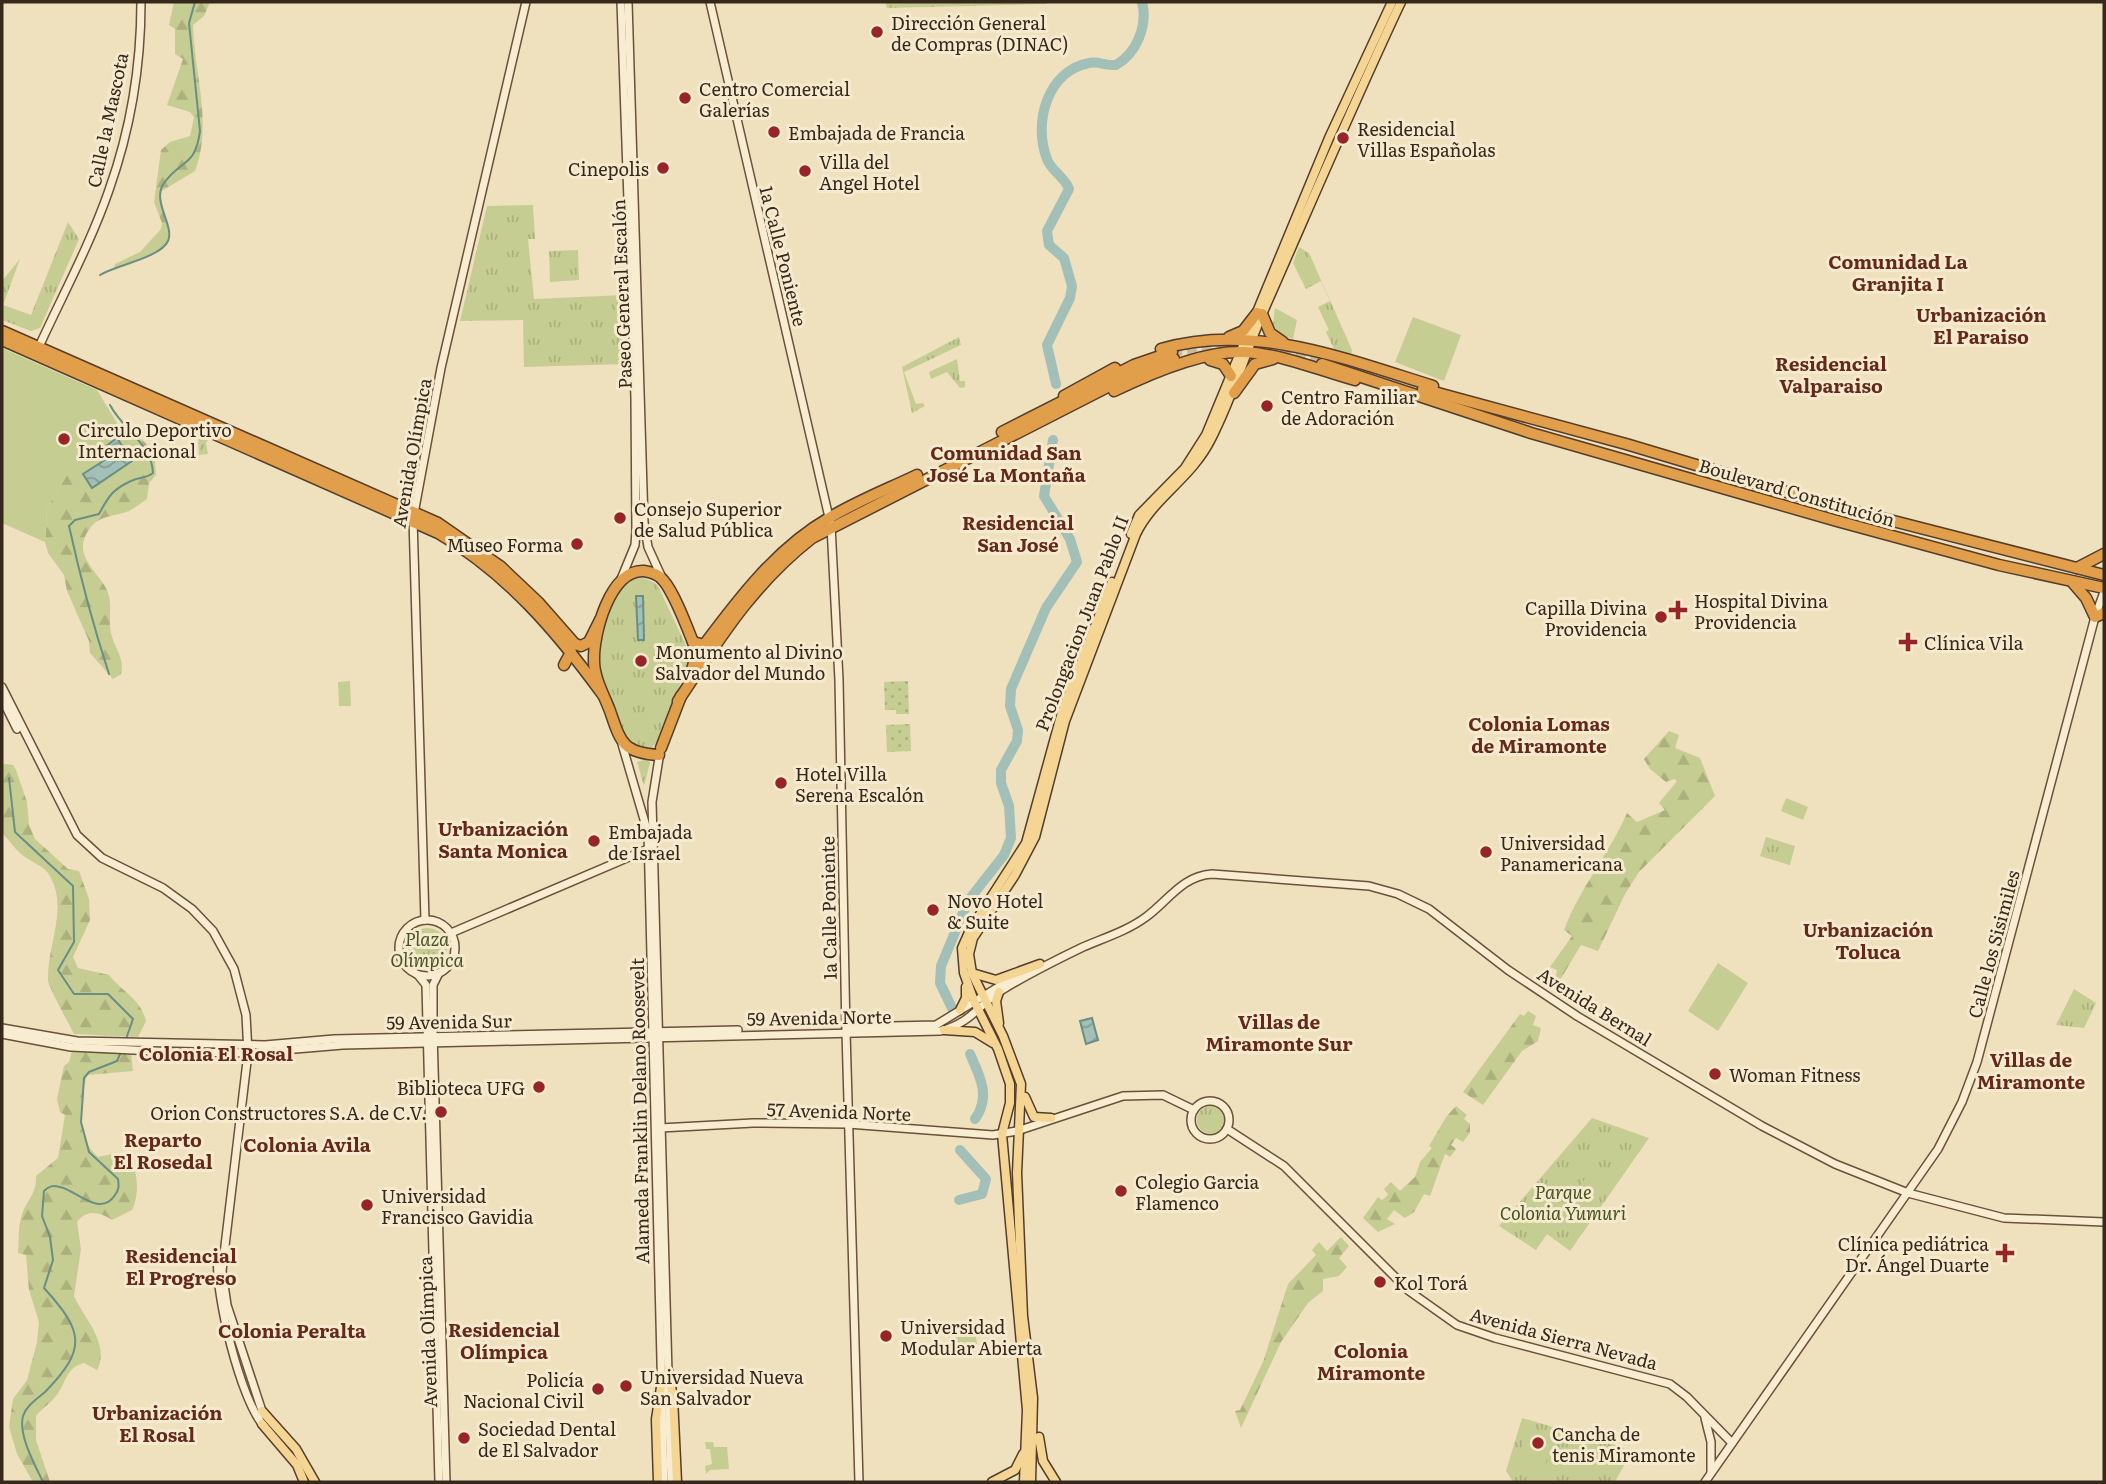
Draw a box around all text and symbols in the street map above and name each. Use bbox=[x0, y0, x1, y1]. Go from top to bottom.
place label: Dirección General de Compras (DINAC) bbox=[891, 9, 1068, 57]
marker: Dirección General de Compras (DINAC) bbox=[869, 24, 885, 40]
street label: Calle la Mascota bbox=[79, 50, 135, 190]
place label: Centro Comercial Galerías bbox=[699, 75, 850, 123]
marker: Centro Comercial Galerías bbox=[677, 90, 693, 106]
place label: Residencial Villas Españolas bbox=[1357, 115, 1495, 163]
place label: Embajada de Francia bbox=[788, 119, 965, 146]
marker: Embajada de Francia bbox=[766, 124, 782, 140]
marker: Residencial Villas Españolas bbox=[1335, 130, 1351, 146]
place label: Villa del Angel Hotel bbox=[819, 148, 920, 196]
place label: Cinepolis bbox=[568, 155, 649, 182]
marker: Cinepolis bbox=[655, 160, 671, 176]
marker: Villa del Angel Hotel bbox=[797, 163, 813, 179]
street label: 1a Calle Poniente bbox=[754, 183, 814, 329]
street label: Paseo General Escalón bbox=[604, 199, 638, 389]
district label: Comunidad La Granjita I bbox=[1828, 247, 1968, 297]
district label: Urbanización El Paraiso bbox=[1916, 300, 2046, 350]
district label: Residencial Valparaiso bbox=[1775, 349, 1887, 399]
street label: Avenida Olímpica bbox=[385, 376, 438, 530]
place label: Centro Familiar de Adoración bbox=[1281, 383, 1417, 431]
marker: Centro Familiar de Adoración bbox=[1259, 398, 1275, 414]
place label: Circulo Deportivo Internacional bbox=[78, 416, 232, 464]
marker: Circulo Deportivo Internacional bbox=[56, 431, 72, 447]
district label: Comunidad San José La Montaña bbox=[926, 438, 1086, 488]
street label: Boulevard Constitución bbox=[1696, 451, 1898, 533]
place label: Consejo Superior de Salud Pública bbox=[634, 495, 782, 543]
district label: Residencial San José bbox=[962, 508, 1074, 558]
marker: Consejo Superior de Salud Pública bbox=[612, 510, 628, 526]
street label: Prolongacion Juan Pablo II bbox=[1027, 511, 1135, 735]
place label: Museo Forma bbox=[446, 531, 563, 558]
marker: Museo Forma bbox=[569, 536, 585, 552]
place label: Hospital Divina Providencia bbox=[1694, 587, 1828, 635]
place label: Capilla Divina Providencia bbox=[1525, 594, 1647, 642]
marker: Hospital Divina Providencia bbox=[1668, 600, 1688, 620]
marker: Capilla Divina Providencia bbox=[1653, 609, 1669, 625]
place label: Clínica Vila bbox=[1924, 629, 2024, 656]
marker: Clínica Vila bbox=[1898, 632, 1918, 652]
place label: Monumento al Divino Salvador del Mundo bbox=[655, 638, 843, 686]
marker: Monumento al Divino Salvador del Mundo bbox=[633, 653, 649, 669]
district label: Colonia Lomas de Miramonte bbox=[1468, 709, 1610, 759]
place label: Hotel Villa Serena Escalón bbox=[795, 760, 924, 808]
marker: Hotel Villa Serena Escalón bbox=[773, 775, 789, 791]
district label: Urbanización Santa Monica bbox=[438, 814, 568, 864]
place label: Embajada de Israel bbox=[608, 818, 693, 866]
place label: Universidad Panamericana bbox=[1500, 829, 1623, 877]
marker: Embajada de Israel bbox=[586, 833, 602, 849]
street label: 1a Calle Poniente bbox=[813, 836, 843, 980]
marker: Universidad Panamericana bbox=[1478, 844, 1494, 860]
street label: Calle los Sisimiles bbox=[1960, 867, 2026, 1021]
place label: Novo Hotel & Suite bbox=[947, 887, 1043, 935]
marker: Novo Hotel & Suite bbox=[925, 902, 941, 918]
district label: Urbanización Toluca bbox=[1803, 915, 1933, 965]
park label: Plaza Olímpica bbox=[390, 925, 464, 973]
street label: Alameda Franklin Delano Roosevelt bbox=[623, 957, 655, 1264]
street label: Avenida Bernal bbox=[1533, 960, 1657, 1052]
street label: 59 Avenida Norte bbox=[746, 1002, 892, 1032]
street label: 59 Avenida Sur bbox=[386, 1006, 513, 1036]
district label: Villas de Miramonte Sur bbox=[1205, 1007, 1353, 1057]
district label: Colonia El Rosal bbox=[139, 1039, 293, 1067]
district label: Villas de Miramonte bbox=[1977, 1045, 2086, 1095]
place label: Woman Fitness bbox=[1729, 1061, 1860, 1088]
marker: Woman Fitness bbox=[1707, 1066, 1723, 1082]
place label: Biblioteca UFG bbox=[397, 1074, 525, 1101]
marker: Biblioteca UFG bbox=[531, 1079, 547, 1095]
street label: 57 Avenida Norte bbox=[766, 1095, 912, 1127]
place label: Orion Constructores S.A. de C.V. bbox=[150, 1099, 427, 1126]
marker: Orion Constructores S.A. de C.V. bbox=[433, 1104, 449, 1120]
district label: Reparto El Rosedal bbox=[113, 1125, 213, 1175]
district label: Colonia Avila bbox=[243, 1130, 371, 1158]
place label: Colegio Garcia Flamenco bbox=[1135, 1168, 1260, 1216]
park label: Parque Colonia Yumuri bbox=[1500, 1178, 1627, 1226]
place label: Universidad Francisco Gavidia bbox=[381, 1182, 534, 1230]
marker: Colegio Garcia Flamenco bbox=[1113, 1183, 1129, 1199]
marker: Universidad Francisco Gavidia bbox=[359, 1197, 375, 1213]
place label: Clínica pediátrica Dr. Ángel Duarte bbox=[1838, 1230, 1989, 1278]
district label: Residencial El Progreso bbox=[125, 1241, 237, 1291]
marker: Clínica pediátrica Dr. Ángel Duarte bbox=[1995, 1243, 2015, 1263]
street label: Avenida Olímpica bbox=[411, 1255, 443, 1408]
place label: Kol Torá bbox=[1394, 1269, 1468, 1296]
marker: Kol Torá bbox=[1372, 1274, 1388, 1290]
street label: Avenida Sierra Nevada bbox=[1467, 1300, 1661, 1376]
place label: Universidad Modular Abierta bbox=[900, 1313, 1043, 1361]
district label: Residencial Olímpica bbox=[448, 1315, 560, 1365]
district label: Colonia Peralta bbox=[218, 1316, 366, 1344]
marker: Universidad Modular Abierta bbox=[878, 1328, 894, 1344]
district label: Colonia Miramonte bbox=[1317, 1336, 1426, 1386]
place label: Universidad Nueva San Salvador bbox=[640, 1363, 804, 1411]
place label: Policía Nacional Civil bbox=[463, 1366, 584, 1414]
marker: Universidad Nueva San Salvador bbox=[618, 1378, 634, 1394]
marker: Policía Nacional Civil bbox=[590, 1381, 606, 1397]
district label: Urbanización El Rosal bbox=[92, 1398, 222, 1448]
place label: Sociedad Dental de El Salvador bbox=[478, 1415, 616, 1463]
place label: Cancha de tenis Miramonte bbox=[1552, 1420, 1696, 1468]
marker: Sociedad Dental de El Salvador bbox=[456, 1430, 472, 1446]
marker: Cancha de tenis Miramonte bbox=[1530, 1435, 1546, 1451]

